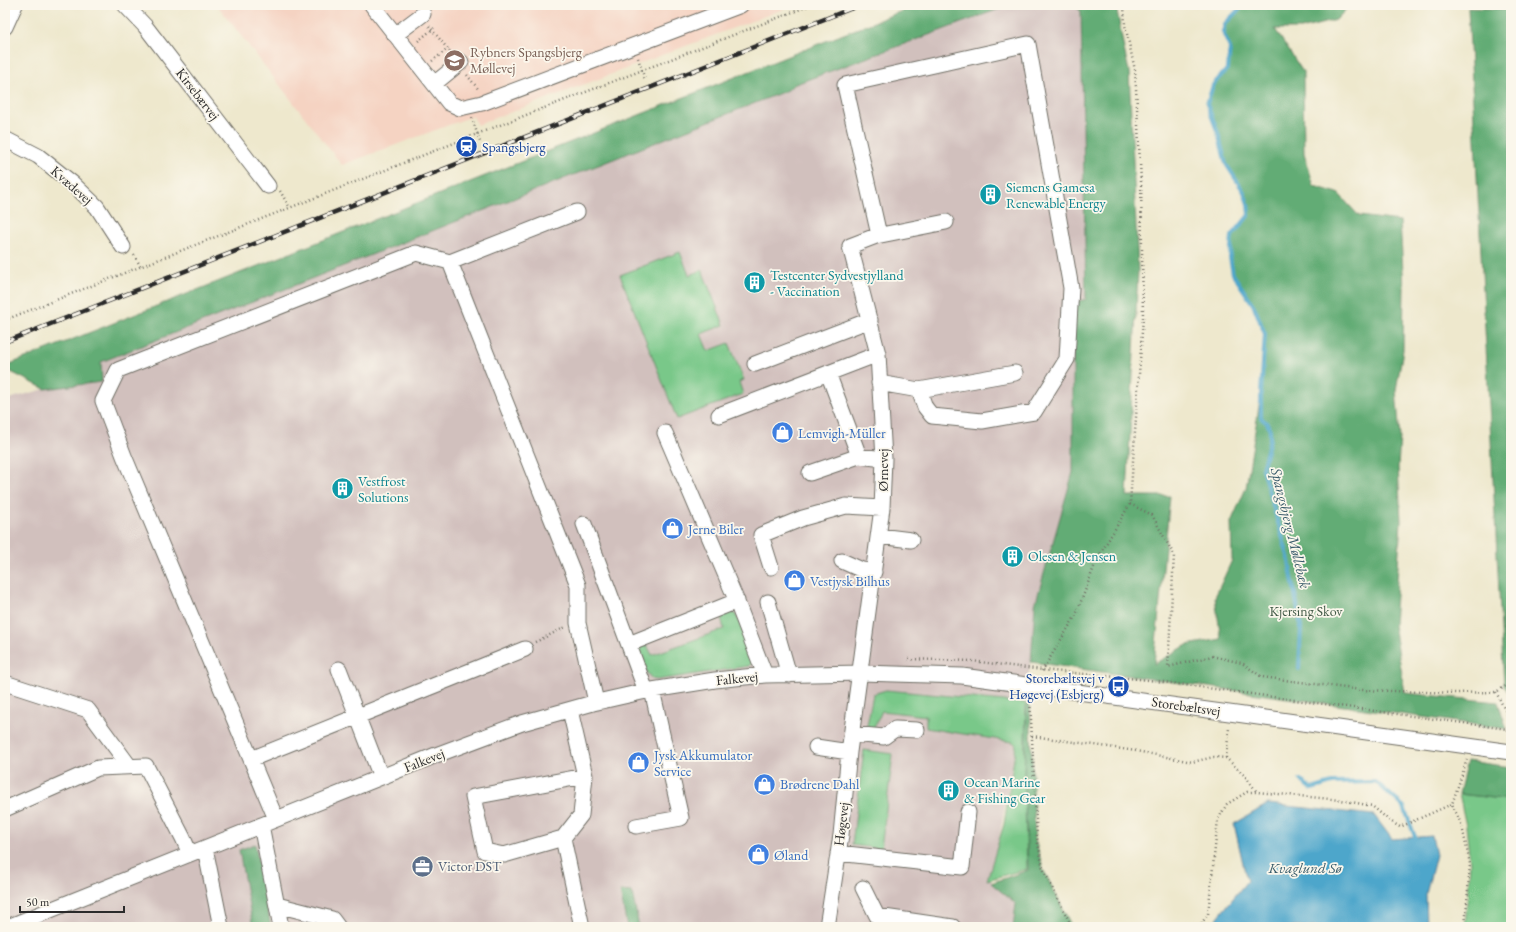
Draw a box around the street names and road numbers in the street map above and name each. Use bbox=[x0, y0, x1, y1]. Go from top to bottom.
street label: Kirsebærvej bbox=[172, 64, 224, 124]
street label: Kvædevej bbox=[47, 162, 97, 208]
street label: Ørnevej bbox=[874, 449, 892, 491]
street label: Falkevej bbox=[715, 667, 759, 689]
street label: Storebæltsvej bbox=[1150, 692, 1222, 720]
street label: Falkevej bbox=[401, 744, 447, 776]
street label: Høgevej bbox=[829, 801, 853, 847]

